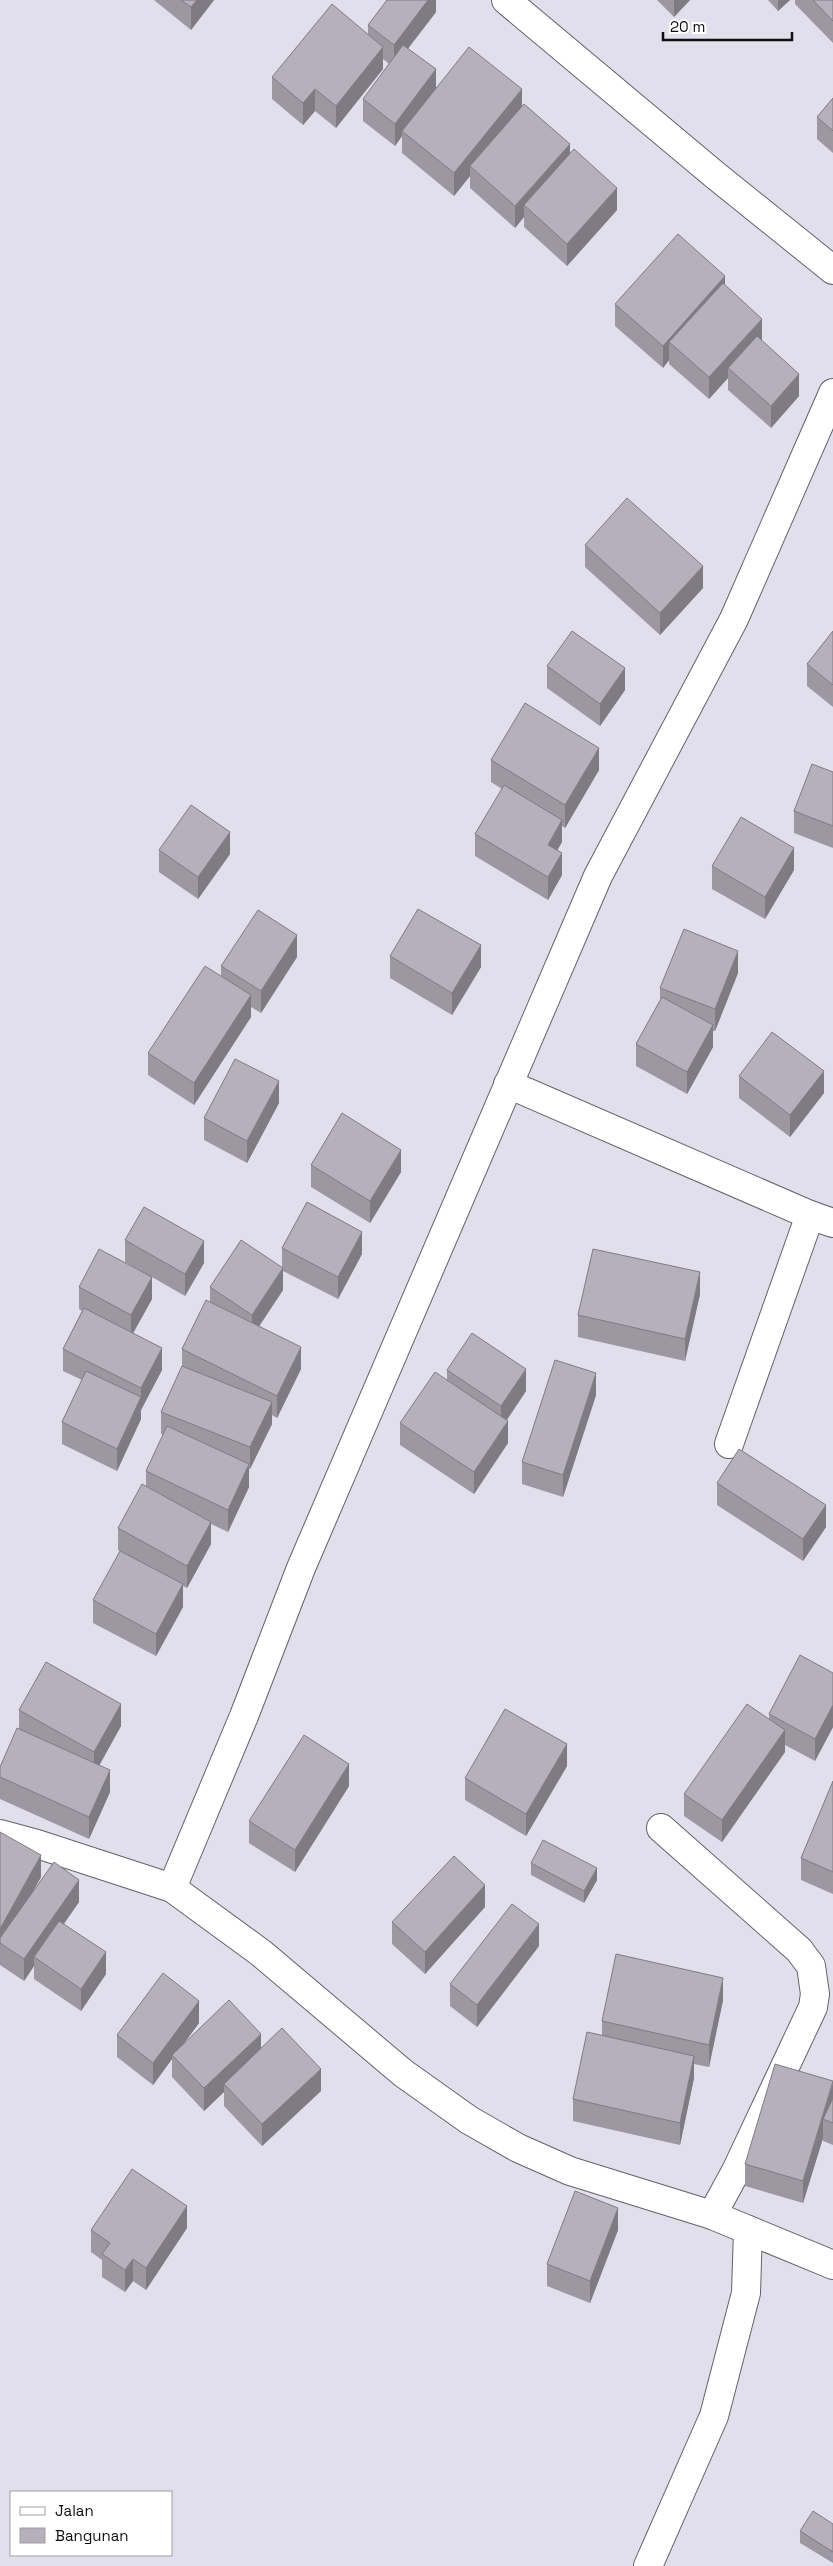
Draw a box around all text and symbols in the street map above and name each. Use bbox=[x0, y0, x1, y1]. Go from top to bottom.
scale bar bbox=[663, 10, 792, 42]
text: 20 m bbox=[670, 17, 705, 36]
legend bbox=[10, 2491, 172, 2556]
text: Jalan bbox=[55, 2501, 94, 2520]
text: Bangunan bbox=[55, 2526, 129, 2545]

